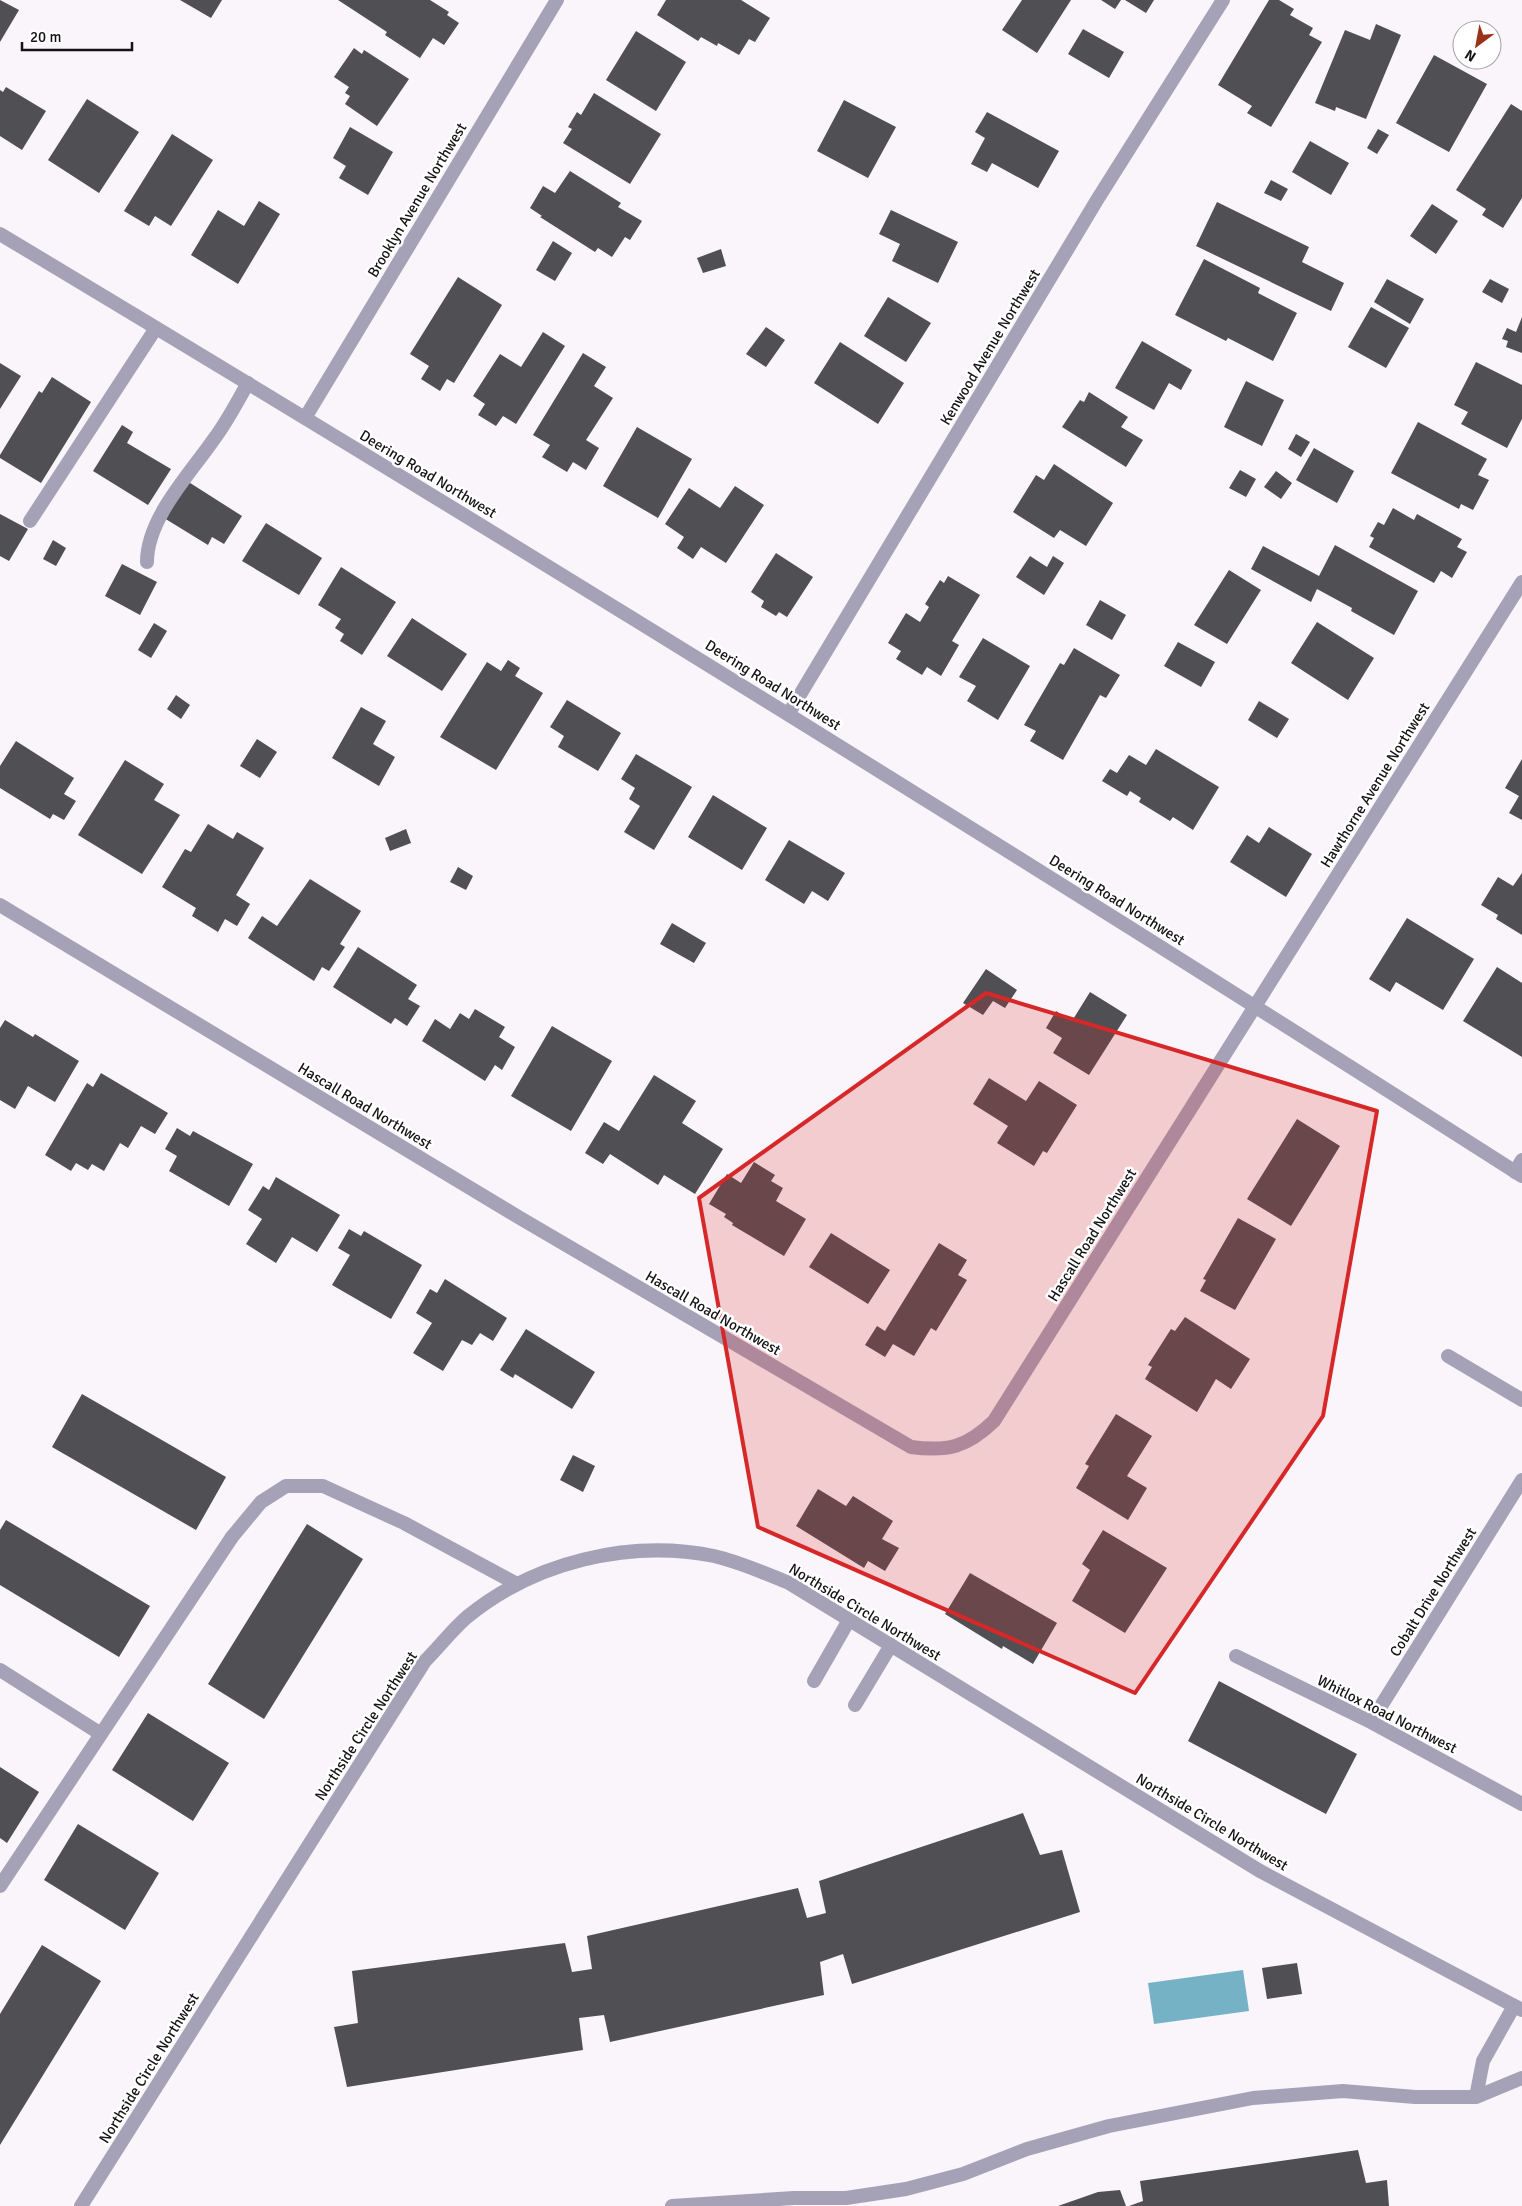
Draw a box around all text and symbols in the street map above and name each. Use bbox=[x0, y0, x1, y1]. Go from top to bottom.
scale bar bbox=[22, 20, 132, 52]
north arrow bbox=[1452, 20, 1502, 70]
text: 20 m bbox=[30, 28, 61, 46]
text: N bbox=[1462, 46, 1479, 65]
street label: Brooklyn Avenue Northwest bbox=[364, 120, 470, 280]
street label: Kenwood Avenue Northwest bbox=[936, 266, 1044, 428]
street label: Deering Road Northwest bbox=[356, 426, 500, 522]
street label: Deering Road Northwest bbox=[702, 636, 844, 734]
street label: Hawthorne Avenue Northwest bbox=[1317, 699, 1433, 871]
street label: Deering Road Northwest bbox=[1046, 851, 1188, 949]
street label: Hascall Road Northwest bbox=[295, 1059, 435, 1153]
street label: Hascall Road Northwest bbox=[1044, 1165, 1140, 1305]
street label: Hascall Road Northwest bbox=[642, 1267, 784, 1359]
street label: Cobalt Drive Northwest bbox=[1386, 1524, 1480, 1660]
street label: Northside Circle Northwest bbox=[786, 1559, 944, 1665]
street label: Northside Circle Northwest bbox=[311, 1648, 421, 1804]
street label: Whitlox Road Northwest bbox=[1314, 1671, 1460, 1757]
street label: Northside Circle Northwest bbox=[1133, 1769, 1291, 1875]
street label: Northside Circle Northwest bbox=[95, 1989, 203, 2147]

